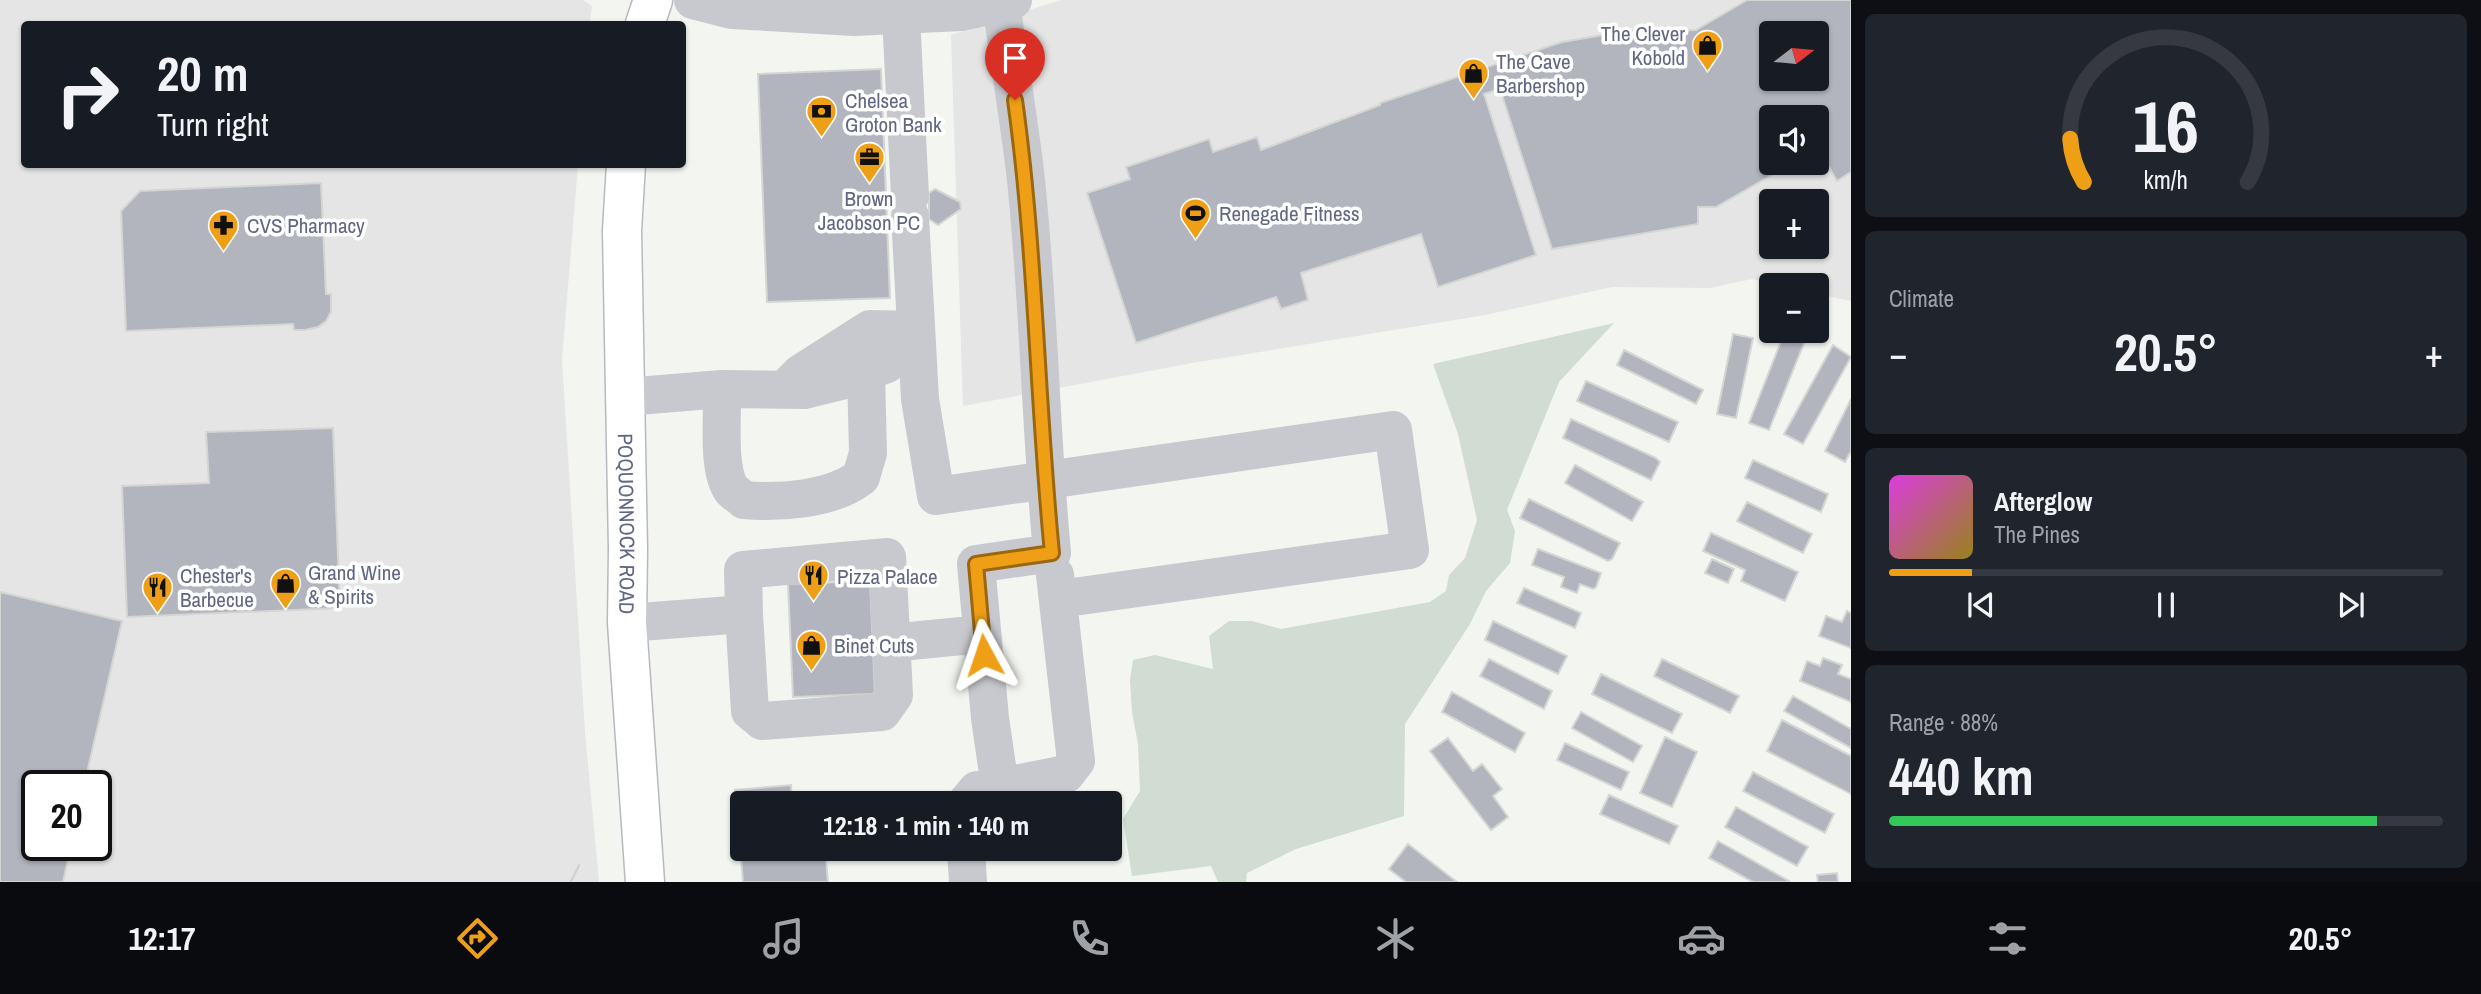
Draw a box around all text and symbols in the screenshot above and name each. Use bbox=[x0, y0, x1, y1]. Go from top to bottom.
place label: The Clever Kobold bbox=[1601, 19, 1685, 72]
north arrow bbox=[1759, 21, 1829, 91]
map controls bbox=[1759, 21, 1829, 343]
pin bbox=[985, 28, 1045, 100]
shop icon: The Clever Kobold bbox=[1691, 28, 1725, 72]
icon: arrive bbox=[996, 39, 1034, 77]
text: 20 m bbox=[157, 40, 249, 106]
place label: The Cave Barbershop bbox=[1496, 47, 1585, 100]
icon: right bbox=[42, 49, 133, 140]
shop icon: The Cave Barbershop bbox=[1456, 56, 1490, 100]
text: 16 bbox=[2133, 77, 2199, 175]
place label: Chelsea Groton Bank bbox=[845, 86, 942, 139]
bank icon: Chelsea Groton Bank bbox=[805, 95, 839, 139]
text: Turn right bbox=[157, 103, 269, 146]
button: sound bbox=[1759, 105, 1829, 175]
office icon: Brown Jacobson PC bbox=[852, 141, 886, 185]
text: km/h bbox=[2144, 162, 2188, 196]
place label: Brown Jacobson PC bbox=[818, 184, 920, 237]
button: + bbox=[1759, 189, 1829, 259]
sports icon: Renegade Fitness bbox=[1179, 196, 1213, 240]
place label: Renegade Fitness bbox=[1219, 199, 1360, 228]
pharmacy icon: CVS Pharmacy bbox=[207, 208, 241, 252]
place label: CVS Pharmacy bbox=[247, 211, 365, 240]
button: − bbox=[1759, 273, 1829, 343]
text: Climate bbox=[1889, 283, 1954, 314]
text: 20.5° bbox=[2114, 317, 2218, 387]
text: − bbox=[1889, 328, 1907, 379]
text: + bbox=[2425, 328, 2443, 379]
street label: POQUONNOCK ROAD bbox=[611, 433, 643, 614]
text: Afterglow bbox=[1994, 484, 2092, 519]
text: The Pines bbox=[1994, 519, 2080, 550]
place label: Grand Wine & Spirits bbox=[308, 558, 401, 611]
restaurant icon: Pizza Palace bbox=[797, 559, 831, 603]
place label: Chester's Barbecue bbox=[180, 561, 254, 614]
place label: Pizza Palace bbox=[837, 562, 938, 591]
shop icon: Grand Wine & Spirits bbox=[268, 567, 302, 611]
restaurant icon: Chester's Barbecue bbox=[140, 570, 174, 614]
icon: previous bbox=[1962, 586, 2000, 624]
icon: pause bbox=[2147, 586, 2185, 624]
icon: next bbox=[2332, 586, 2370, 624]
position arrow bbox=[947, 618, 1021, 692]
shop icon: Binet Cuts bbox=[794, 628, 828, 672]
place label: Binet Cuts bbox=[834, 631, 914, 660]
text: Range · 88% bbox=[1889, 707, 1998, 738]
text: 440 km bbox=[1889, 741, 2034, 811]
speed limit sign: 20 bbox=[21, 770, 112, 861]
text: 12:18 · 1 min · 140 m bbox=[823, 808, 1029, 843]
icon: directions bbox=[453, 914, 502, 963]
icon: music bbox=[759, 914, 808, 963]
icon: phone bbox=[1065, 914, 1114, 963]
icon: climate bbox=[1371, 914, 1420, 963]
icon: car bbox=[1677, 914, 1726, 963]
icon: filters bbox=[1983, 914, 2032, 963]
text: 12:17 bbox=[129, 917, 196, 960]
text: 20.5° bbox=[2289, 917, 2352, 960]

